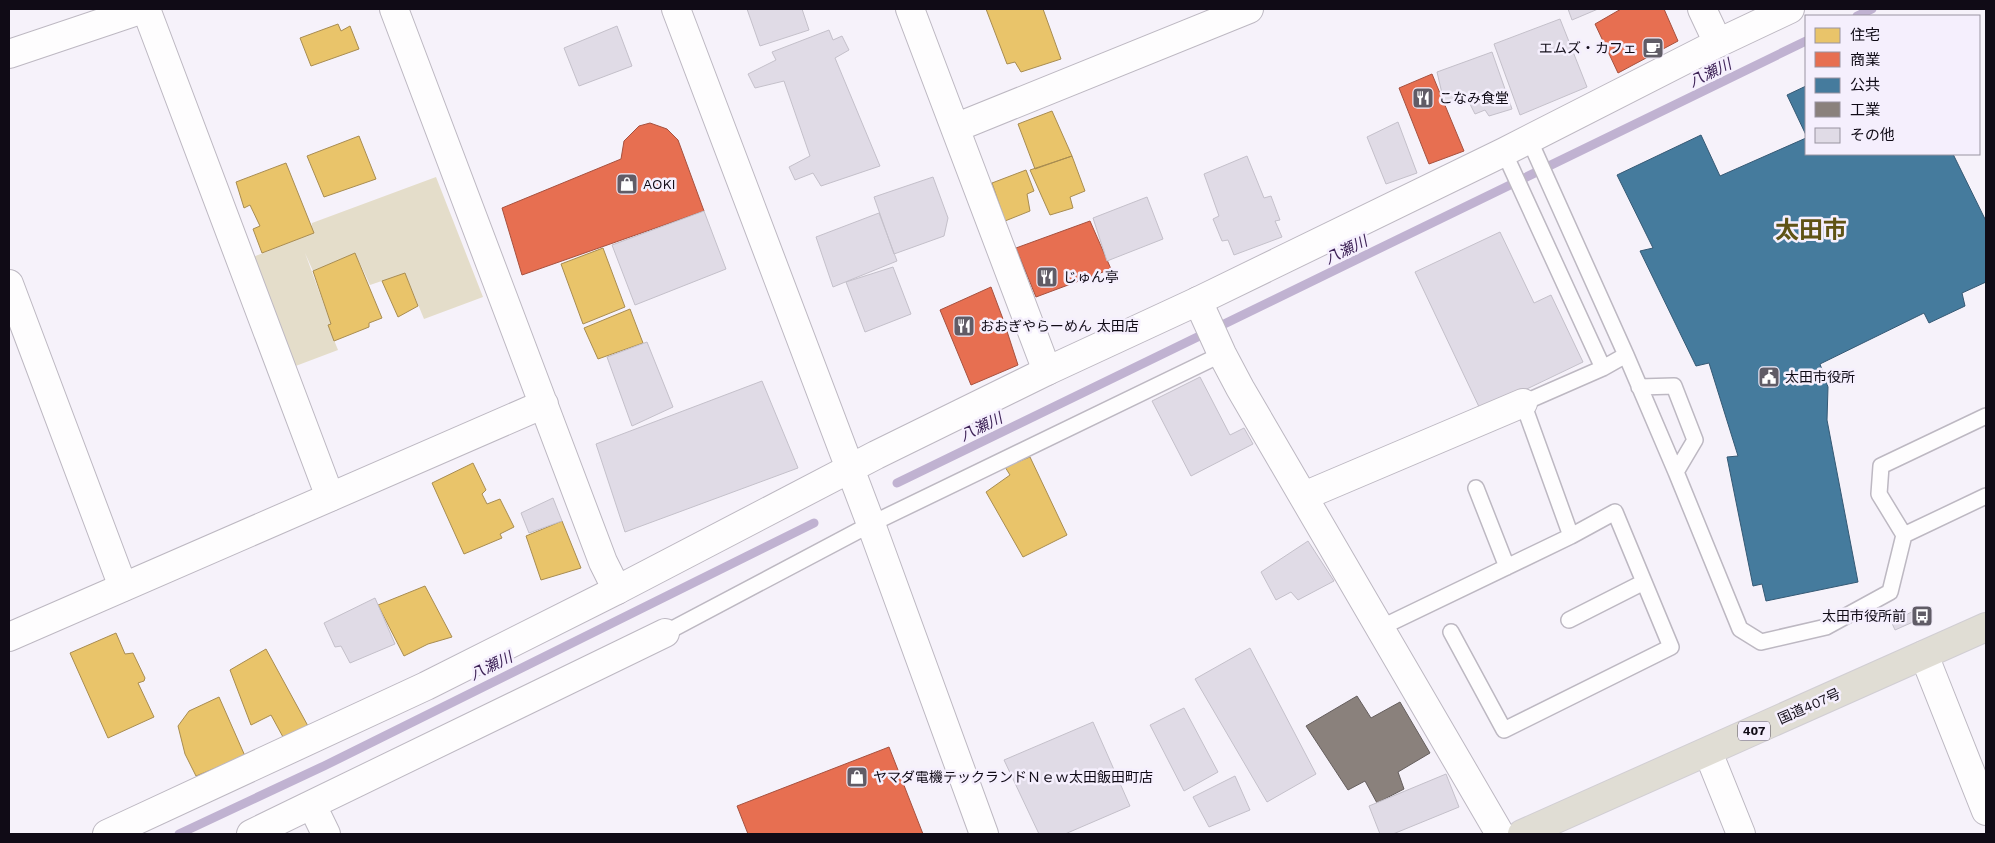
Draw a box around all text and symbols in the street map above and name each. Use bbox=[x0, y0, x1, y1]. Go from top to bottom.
legend bbox=[1805, 15, 1980, 155]
text: 住宅 bbox=[1850, 26, 1880, 44]
cafe icon: エムズ・カフェ bbox=[1641, 36, 1665, 60]
place label: エムズ・カフェ bbox=[1539, 40, 1637, 56]
text: 商業 bbox=[1850, 51, 1880, 69]
water label: 八瀬川 bbox=[1686, 54, 1736, 91]
text: 公共 bbox=[1850, 76, 1880, 94]
restaurant icon: こなみ食堂 bbox=[1411, 86, 1435, 110]
place label: こなみ食堂 bbox=[1439, 90, 1509, 106]
text: 工業 bbox=[1850, 101, 1880, 119]
text: その他 bbox=[1850, 126, 1895, 144]
shop icon: AOKI bbox=[615, 172, 639, 196]
place label: AOKI bbox=[643, 176, 676, 192]
district label: 太田市 bbox=[1775, 216, 1847, 244]
water label: 八瀬川 bbox=[1322, 231, 1372, 268]
restaurant icon: じゅん亭 bbox=[1035, 265, 1059, 289]
place label: じゅん亭 bbox=[1063, 269, 1119, 285]
restaurant icon: おおぎやらーめん 太田店 bbox=[952, 314, 976, 338]
place label: おおぎやらーめん 太田店 bbox=[980, 318, 1139, 334]
public building icon: 太田市役所 bbox=[1757, 365, 1781, 389]
place label: 太田市役所 bbox=[1785, 369, 1855, 385]
water label: 八瀬川 bbox=[957, 408, 1007, 445]
bus stop icon: 太田市役所前 bbox=[1910, 604, 1934, 628]
place label: 太田市役所前 bbox=[1822, 608, 1906, 624]
water label: 八瀬川 bbox=[467, 647, 517, 684]
street label: 国道407号 bbox=[1775, 685, 1843, 727]
road number: 407 bbox=[1738, 721, 1770, 740]
shop icon: ヤマダ電機テックランドＮｅｗ太田飯田町店 bbox=[845, 765, 869, 789]
place label: ヤマダ電機テックランドＮｅｗ太田飯田町店 bbox=[873, 769, 1153, 785]

